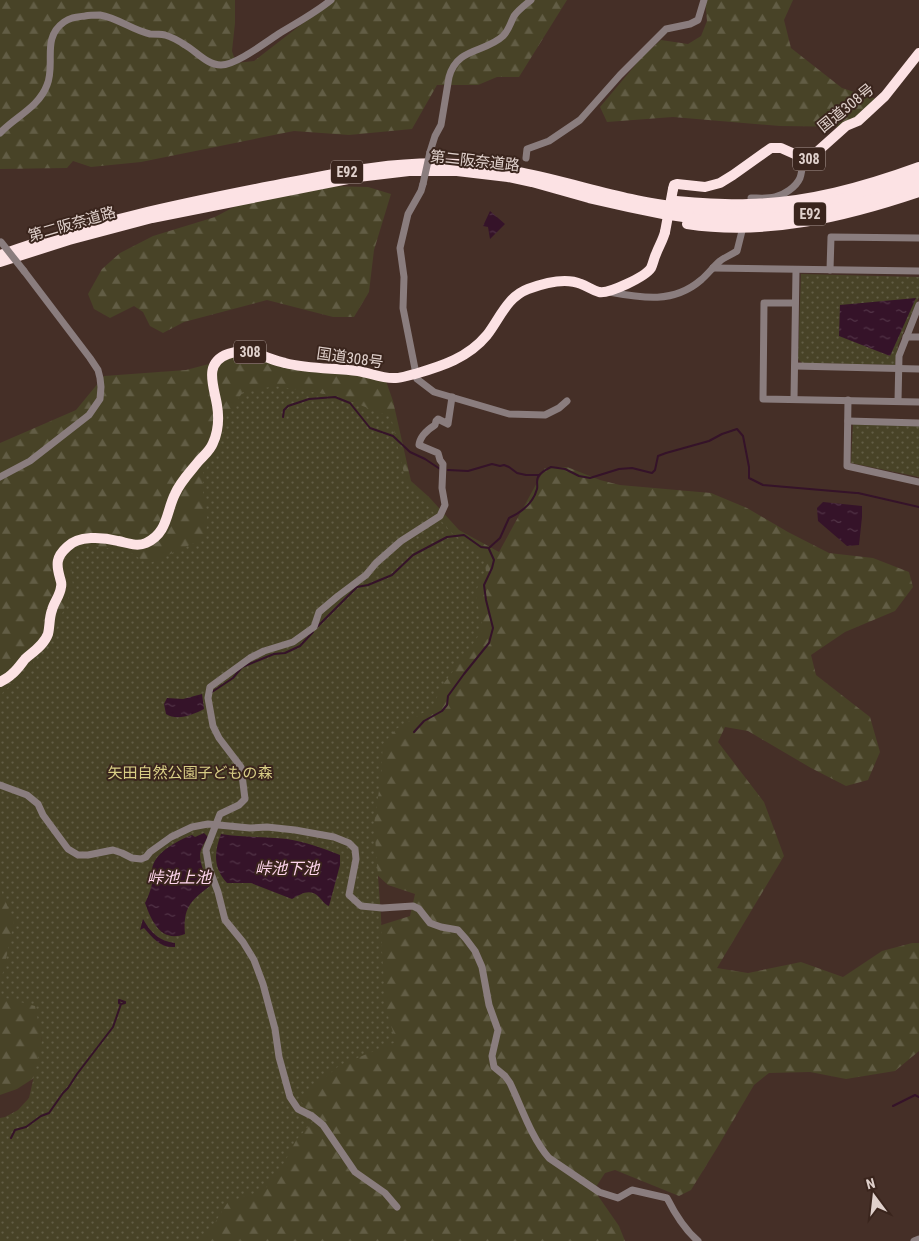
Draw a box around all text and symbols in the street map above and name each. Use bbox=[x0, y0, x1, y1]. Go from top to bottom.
street label: 国道308号 bbox=[814, 80, 878, 136]
street label: 第二阪奈道路 bbox=[429, 147, 521, 175]
road number: 308 bbox=[793, 148, 825, 170]
road number: E92 bbox=[331, 160, 363, 183]
road number: E92 bbox=[794, 202, 826, 225]
street label: 第二阪奈道路 bbox=[26, 203, 118, 245]
road number: 308 bbox=[234, 341, 266, 364]
street label: 国道308号 bbox=[315, 344, 385, 372]
park label: 矢田自然公園子どもの森 bbox=[107, 764, 273, 782]
water label: 峠池下池 bbox=[255, 859, 321, 878]
water label: 峠池上池 bbox=[147, 868, 213, 887]
north arrow bbox=[849, 1171, 899, 1221]
text: N bbox=[864, 1175, 877, 1192]

